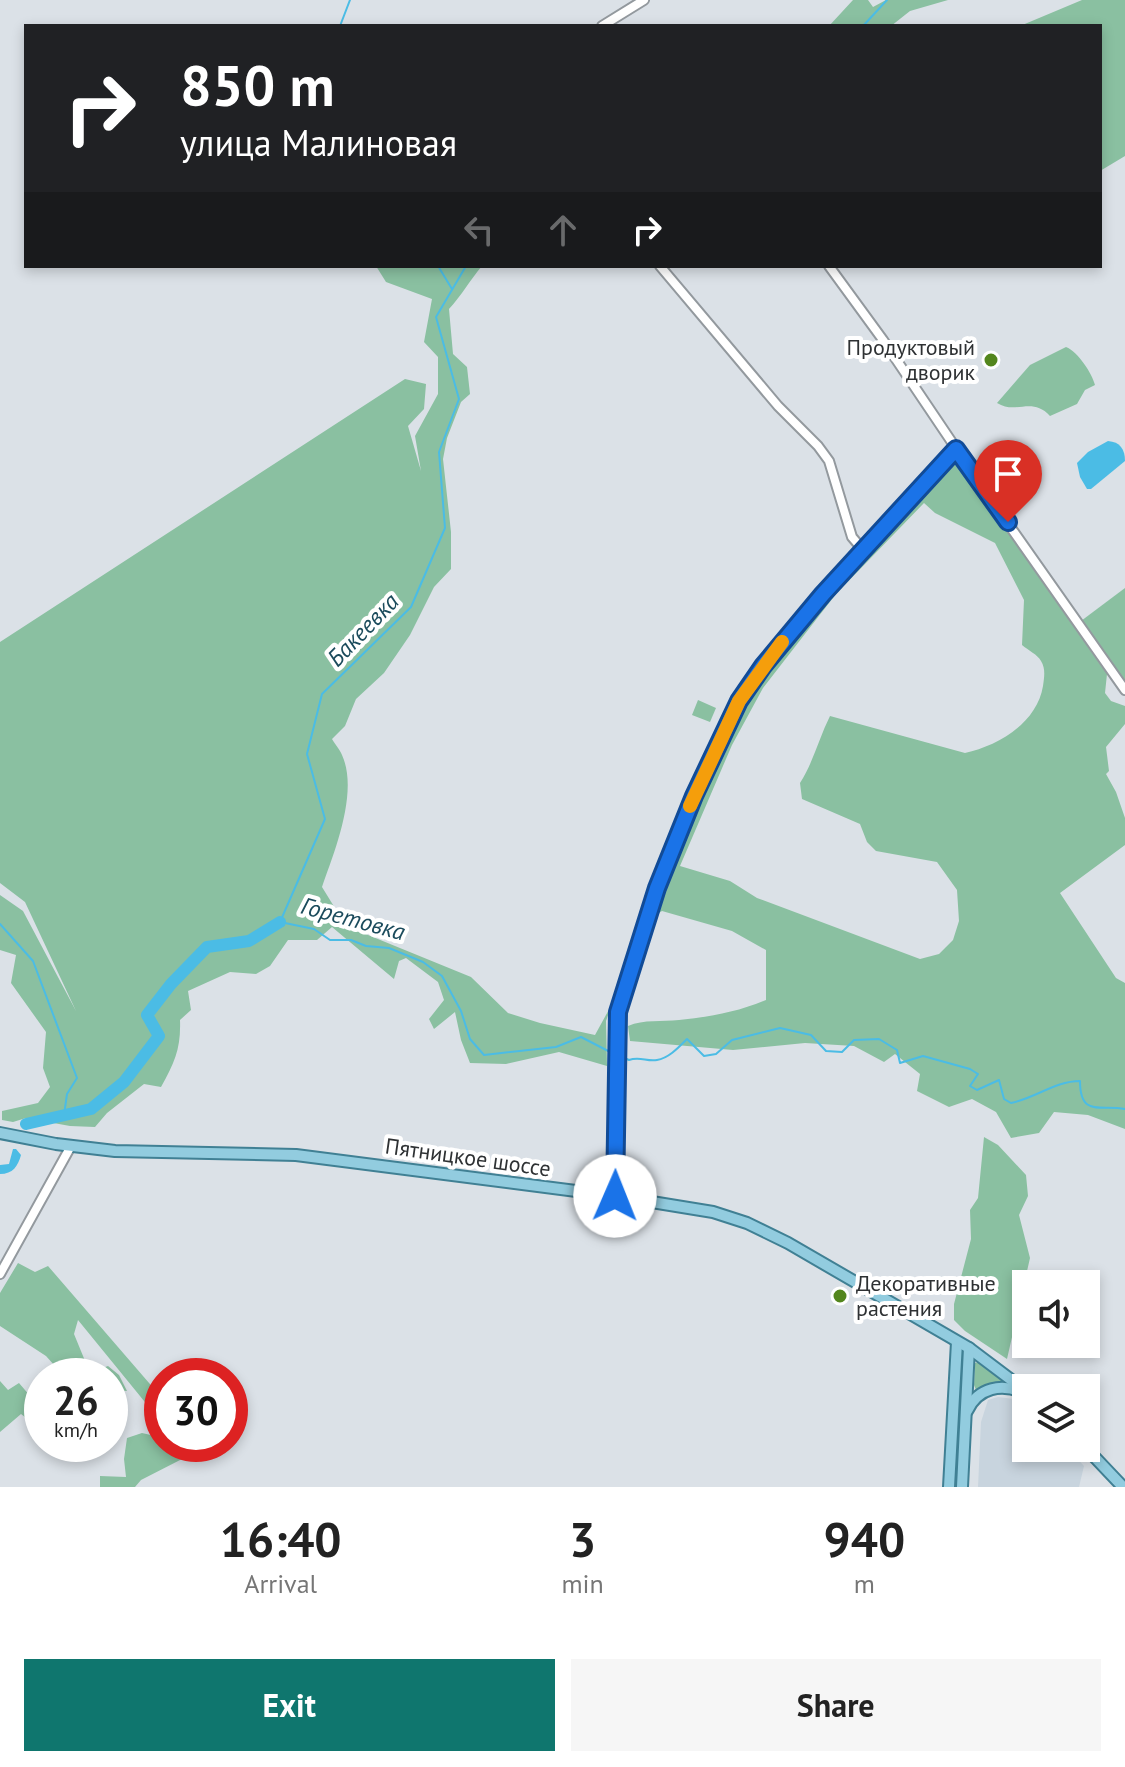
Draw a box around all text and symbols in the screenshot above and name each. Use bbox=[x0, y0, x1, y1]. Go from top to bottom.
text: 850 m bbox=[180, 49, 335, 121]
icon: right bbox=[48, 56, 152, 160]
text: улица Малиновая bbox=[180, 119, 457, 166]
icon: left bbox=[457, 208, 501, 252]
icon: ahead bbox=[541, 208, 585, 252]
icon: right bbox=[625, 208, 669, 252]
place label: Продуктовый дворик bbox=[847, 333, 975, 386]
marker: Продуктовый дворик bbox=[982, 351, 1000, 369]
pin bbox=[974, 440, 1042, 522]
icon: arrive bbox=[986, 452, 1030, 496]
water label: Бакеевка bbox=[320, 586, 405, 673]
water label: Горетовка bbox=[298, 890, 409, 947]
street label: Пятницкое шоссе bbox=[383, 1132, 553, 1182]
position arrow bbox=[573, 1154, 657, 1238]
place label: Декоративные растения bbox=[856, 1269, 996, 1322]
map controls bbox=[1012, 1270, 1100, 1462]
button: sound bbox=[1012, 1270, 1100, 1358]
marker: Декоративные растения bbox=[831, 1287, 849, 1305]
speed limit sign: 30 bbox=[144, 1358, 248, 1462]
text: 26 bbox=[53, 1374, 99, 1426]
button: layers bbox=[1012, 1374, 1100, 1462]
text: km/h bbox=[54, 1417, 98, 1443]
text: 16:40 bbox=[220, 1508, 342, 1570]
text: 3 bbox=[569, 1508, 596, 1570]
text: 940 bbox=[824, 1508, 905, 1570]
text: Arrival bbox=[244, 1567, 317, 1600]
text: min bbox=[561, 1567, 604, 1600]
text: m bbox=[854, 1567, 875, 1600]
button: Exit bbox=[24, 1659, 555, 1751]
button: Share bbox=[571, 1659, 1101, 1751]

